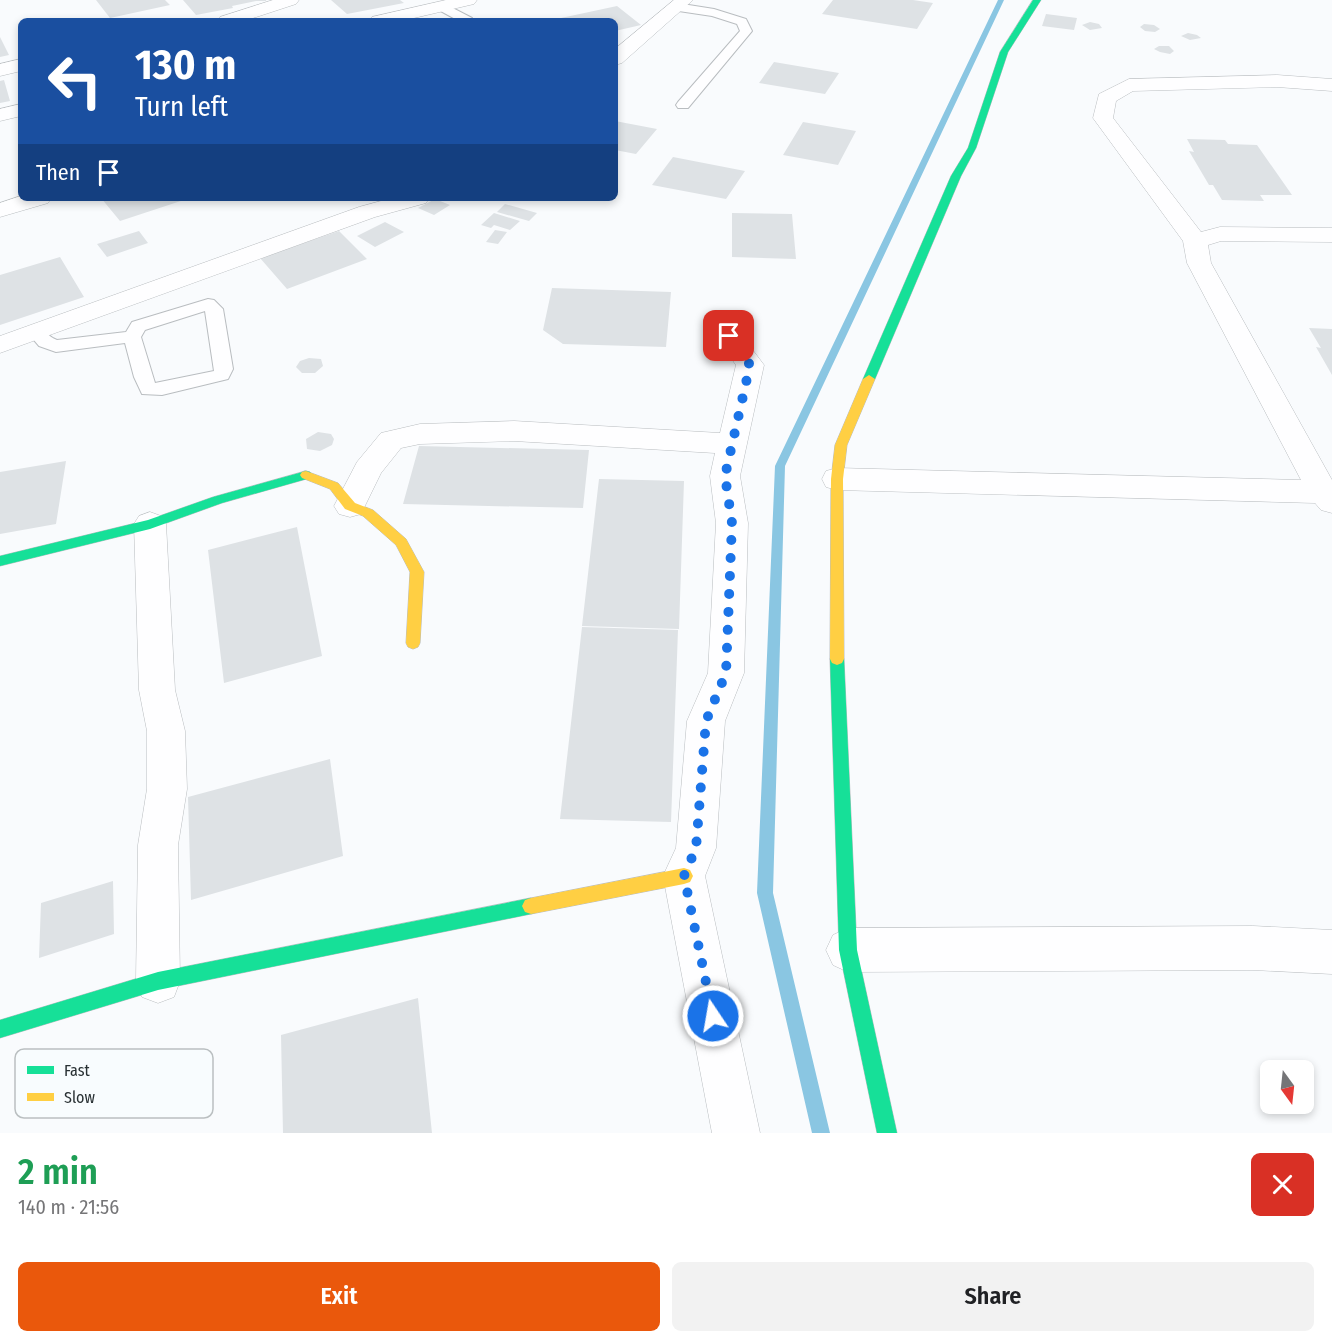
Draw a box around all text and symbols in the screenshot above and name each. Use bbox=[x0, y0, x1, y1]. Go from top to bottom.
text: 130 m bbox=[135, 40, 236, 90]
icon: left bbox=[36, 42, 114, 120]
text: Turn left bbox=[135, 91, 228, 123]
icon: arrive bbox=[92, 156, 125, 189]
text: Then bbox=[36, 159, 80, 186]
pin bbox=[703, 310, 754, 361]
icon: arrive bbox=[712, 319, 745, 352]
position arrow bbox=[681, 984, 745, 1048]
legend bbox=[15, 1049, 213, 1118]
north arrow bbox=[1260, 1060, 1314, 1114]
map controls bbox=[1260, 1060, 1314, 1114]
text: Fast bbox=[64, 1061, 91, 1080]
text: Slow bbox=[64, 1088, 95, 1107]
text: 2 min bbox=[18, 1150, 98, 1194]
button: close bbox=[1251, 1153, 1314, 1216]
text: 140 m · 21:56 bbox=[18, 1195, 119, 1219]
button: Exit bbox=[18, 1262, 660, 1331]
button: Share bbox=[672, 1262, 1314, 1331]

